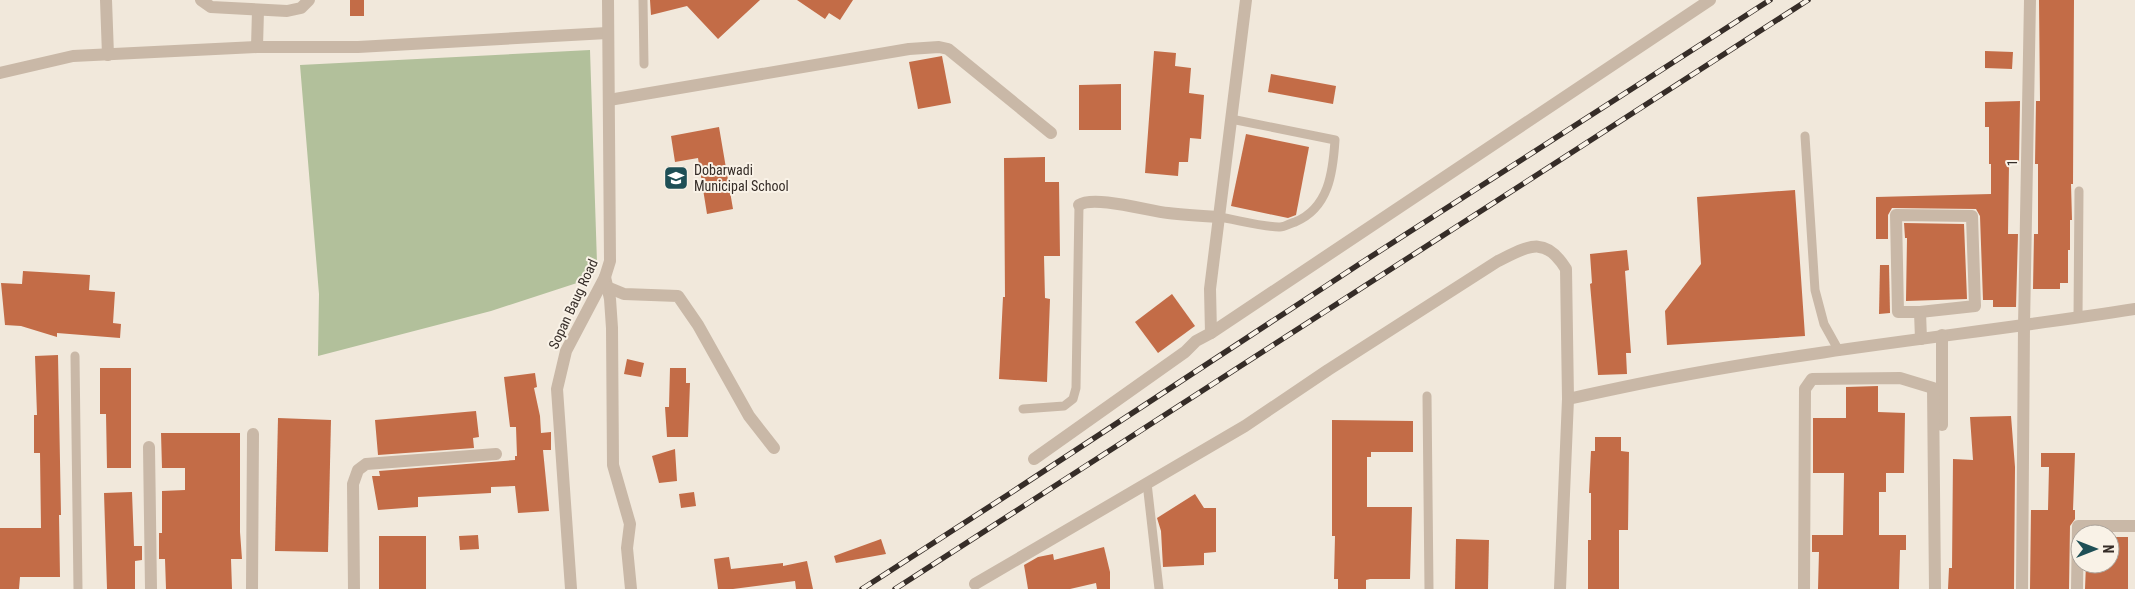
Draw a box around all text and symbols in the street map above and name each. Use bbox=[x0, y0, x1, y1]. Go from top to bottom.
street label: 1 bbox=[2004, 159, 2020, 167]
place label: Dobarwadi Municipal School bbox=[694, 162, 789, 194]
school or university icon: Dobarwadi Municipal School bbox=[663, 165, 689, 191]
street label: Sopan Baug Road bbox=[545, 257, 601, 351]
north arrow bbox=[2070, 524, 2120, 574]
text: N bbox=[2100, 545, 2116, 553]

